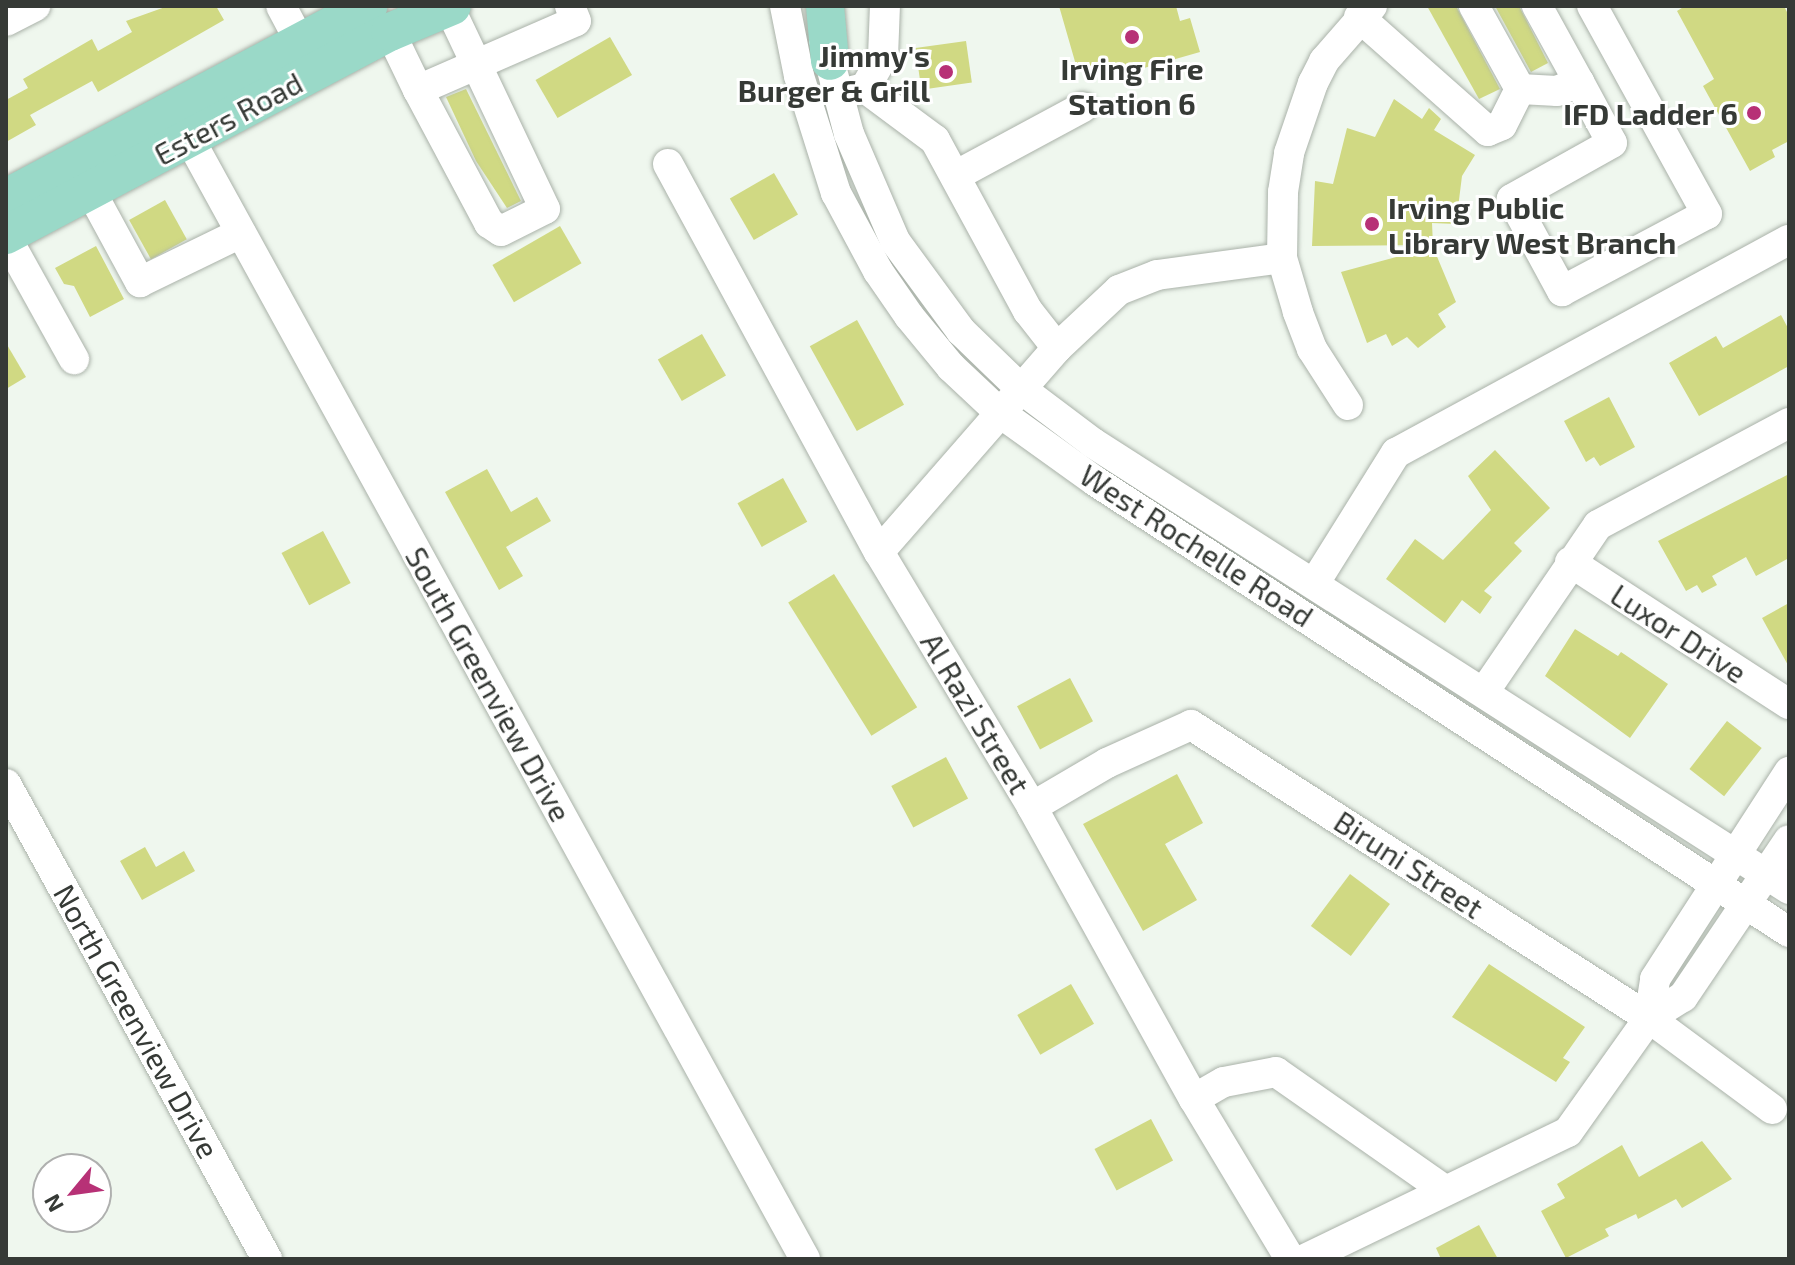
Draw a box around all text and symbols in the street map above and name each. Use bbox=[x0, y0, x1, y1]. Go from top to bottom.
marker: Irving Fire Station 6 bbox=[1123, 28, 1141, 46]
place label: Jimmy's Burger & Grill bbox=[737, 37, 930, 108]
place label: Irving Fire Station 6 bbox=[1060, 50, 1204, 120]
marker: Jimmy's Burger & Grill bbox=[937, 63, 955, 81]
street label: Esters Road bbox=[148, 64, 308, 172]
place label: IFD Ladder 6 bbox=[1563, 95, 1738, 131]
marker: IFD Ladder 6 bbox=[1745, 104, 1763, 122]
place label: Irving Public Library West Branch bbox=[1388, 189, 1677, 260]
marker: Irving Public Library West Branch bbox=[1363, 215, 1381, 233]
street label: West Rochelle Road bbox=[1074, 456, 1320, 634]
street label: South Greenview Drive bbox=[398, 540, 580, 828]
street label: Luxor Drive bbox=[1604, 576, 1754, 690]
street label: Al Razi Street bbox=[914, 626, 1038, 800]
street label: Biruni Street bbox=[1328, 803, 1490, 925]
street label: North Greenview Drive bbox=[47, 878, 227, 1164]
north arrow bbox=[32, 1153, 112, 1233]
text: N bbox=[38, 1190, 68, 1217]

